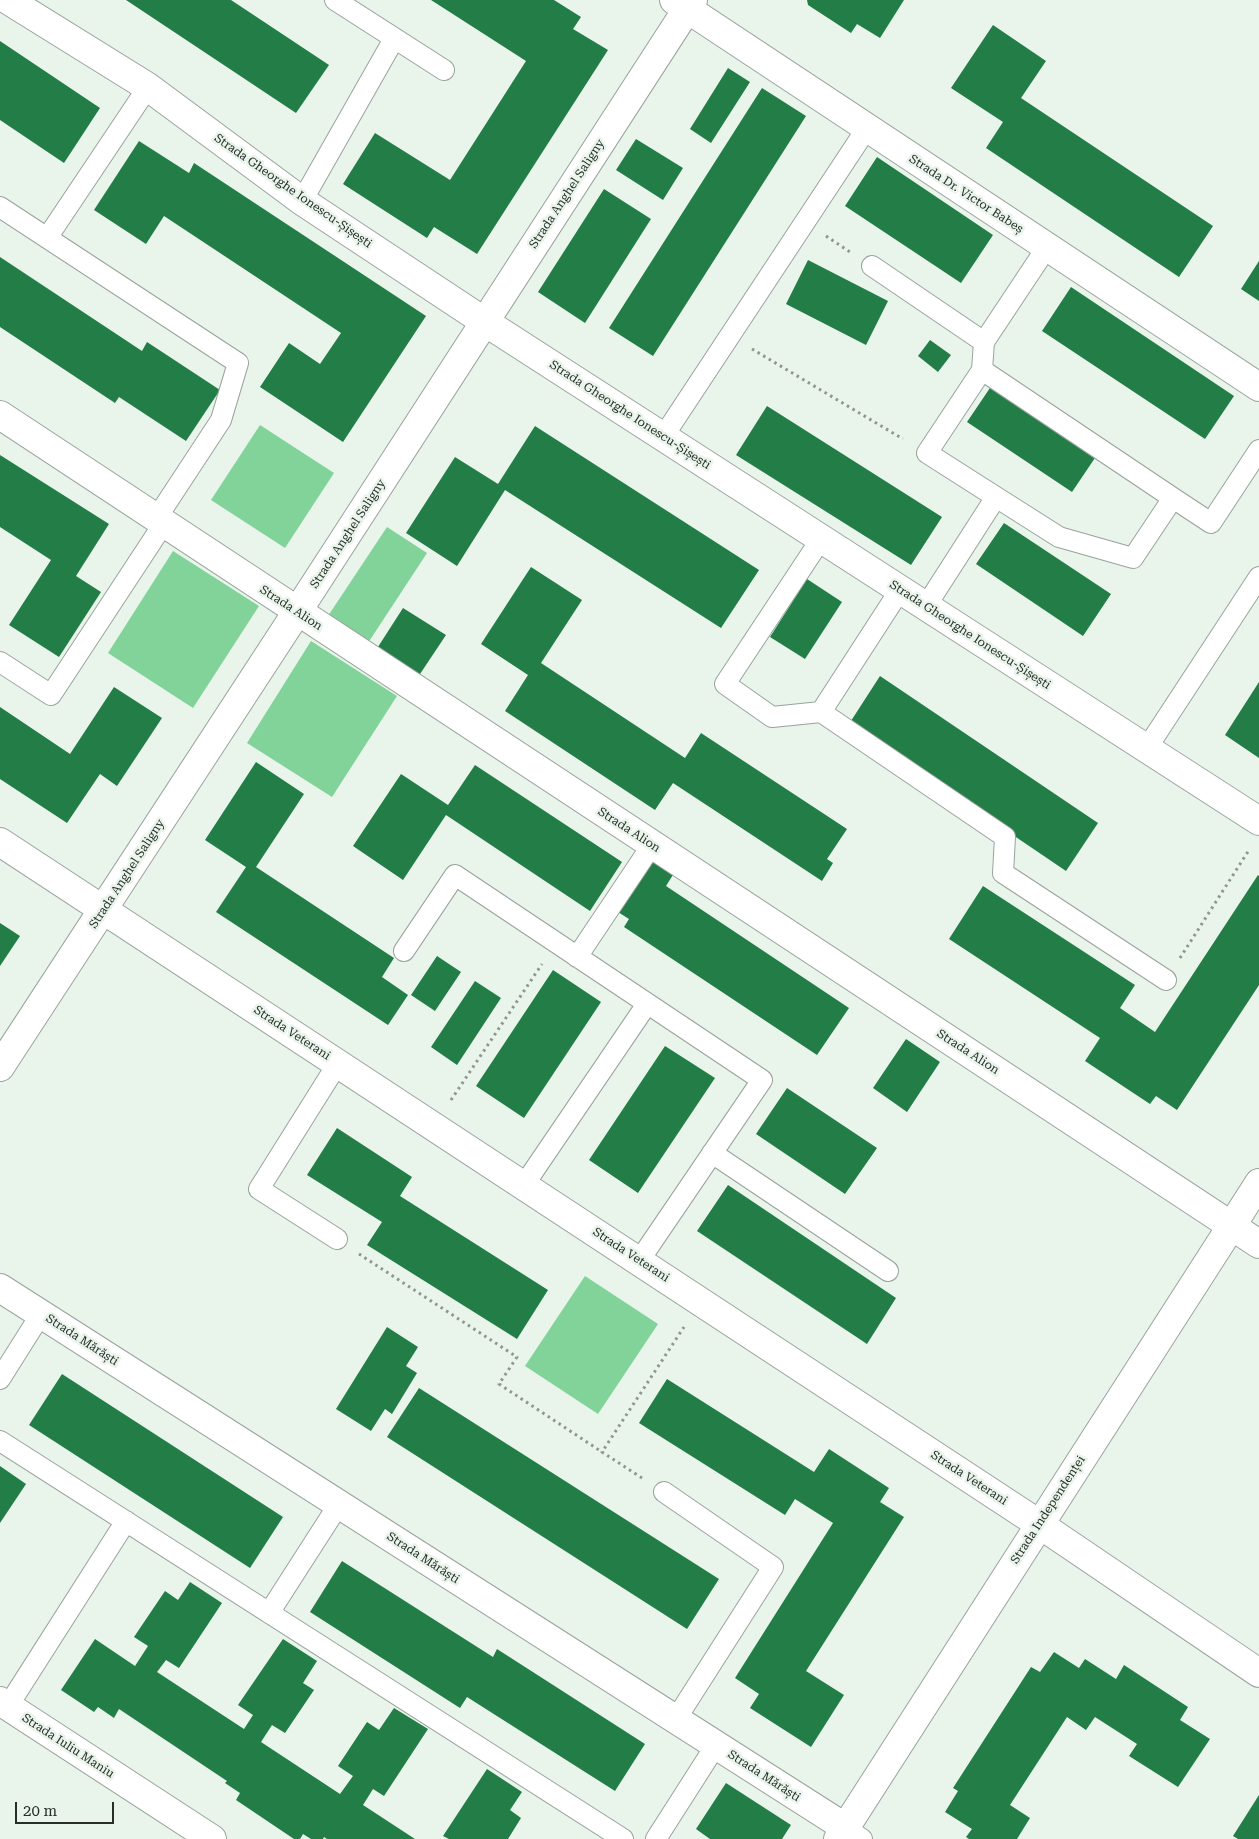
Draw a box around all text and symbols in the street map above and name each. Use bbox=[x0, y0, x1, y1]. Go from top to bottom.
street label: Strada Gheorghe Ionescu-Șișești bbox=[211, 131, 375, 251]
street label: Strada Anghel Saligny bbox=[526, 137, 608, 251]
street label: Strada Dr. Victor Babeș bbox=[906, 152, 1026, 236]
street label: Strada Gheorghe Ionescu-Șișești bbox=[547, 357, 713, 473]
street label: Strada Anghel Saligny bbox=[307, 477, 389, 591]
street label: Strada Gheorghe Ionescu-Șișești bbox=[887, 577, 1053, 693]
street label: Strada Alion bbox=[257, 582, 325, 634]
street label: Strada Alion bbox=[595, 804, 663, 856]
street label: Strada Anghel Saligny bbox=[86, 817, 168, 931]
street label: Strada Veterani bbox=[251, 1003, 333, 1063]
street label: Strada Alion bbox=[934, 1026, 1002, 1078]
street label: Strada Veterani bbox=[590, 1225, 672, 1285]
street label: Strada Mărăști bbox=[43, 1311, 121, 1369]
street label: Strada Veterani bbox=[928, 1448, 1010, 1508]
street label: Strada Independenței bbox=[1008, 1453, 1088, 1567]
street label: Strada Mărăști bbox=[384, 1529, 462, 1587]
street label: Strada Iuliu Maniu bbox=[19, 1711, 117, 1781]
street label: Strada Mărăști bbox=[725, 1747, 803, 1805]
scale bar bbox=[18, 1792, 116, 1824]
text: 20 m bbox=[23, 1802, 57, 1820]

